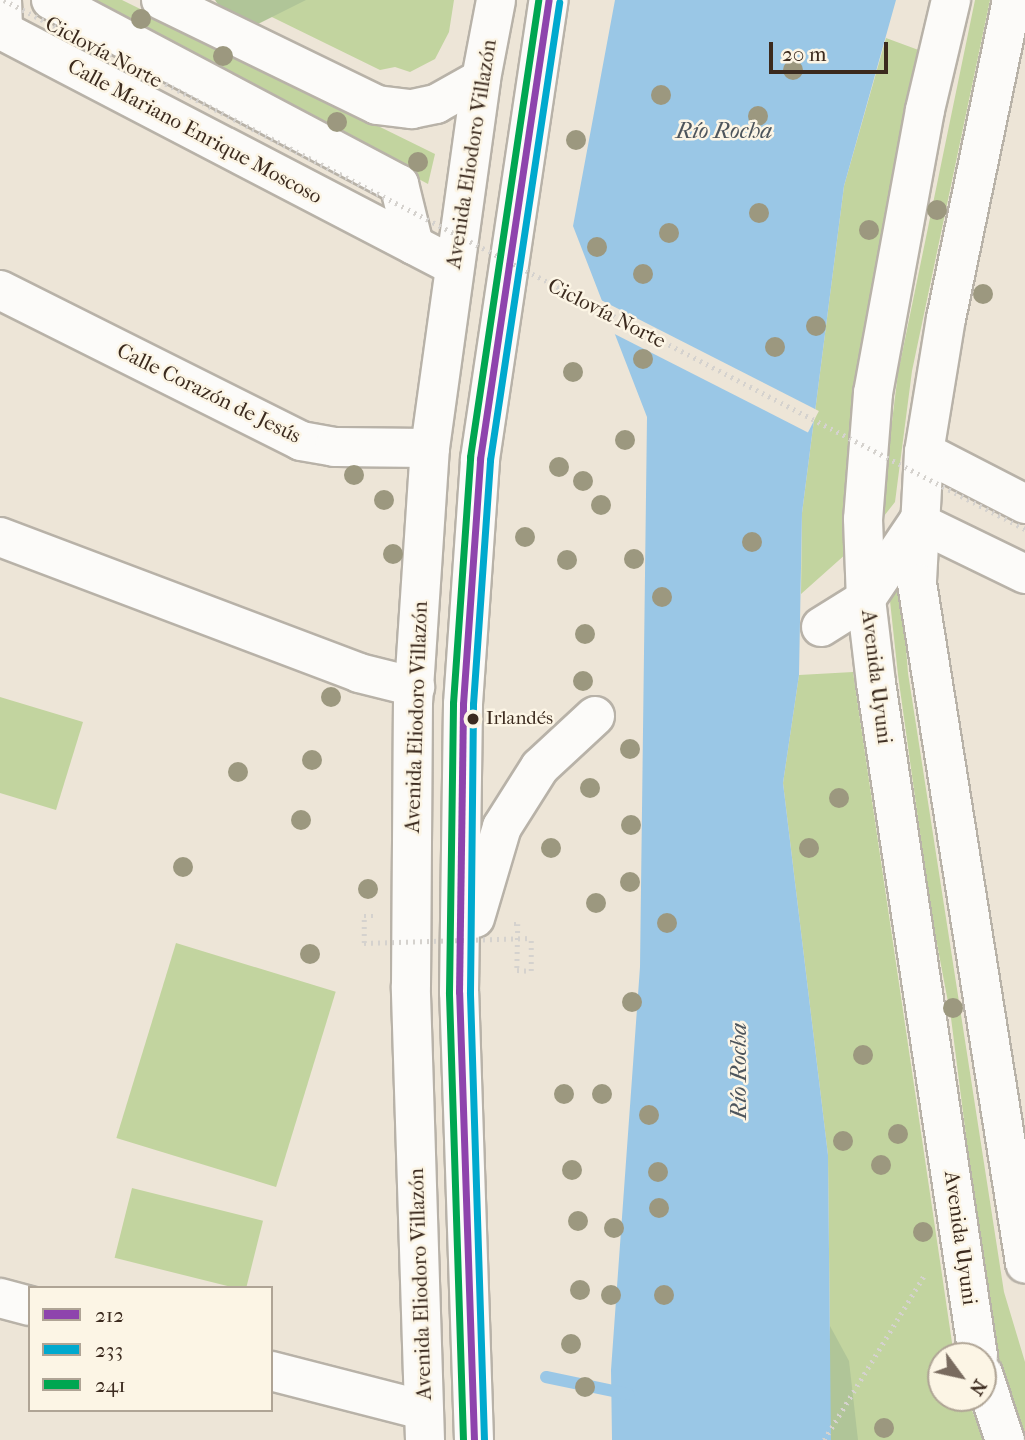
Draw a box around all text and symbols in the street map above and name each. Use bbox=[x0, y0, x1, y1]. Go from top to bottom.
street label: Ciclovía Norte bbox=[41, 11, 167, 93]
scale bar bbox=[773, 28, 892, 72]
street label: Avenida Eliodoro Villazón bbox=[440, 38, 502, 270]
text: 20 m bbox=[782, 42, 826, 66]
street label: Calle Mariano Enrique Moscoso bbox=[64, 53, 326, 209]
water label: Río Rocha bbox=[676, 117, 772, 145]
street label: Ciclovía Norte bbox=[544, 272, 670, 354]
street label: Calle Corazón de Jesús bbox=[113, 338, 305, 448]
street label: Avenida Eliodoro Villazón bbox=[399, 601, 433, 833]
street label: Avenida Uyuni bbox=[856, 608, 898, 746]
place label: Irlandés bbox=[486, 708, 553, 730]
marker: Irlandés bbox=[466, 712, 480, 726]
water label: Río Rocha bbox=[725, 1023, 753, 1119]
street label: Avenida Eliodoro Villazón bbox=[403, 1168, 437, 1400]
street label: Avenida Uyuni bbox=[939, 1169, 983, 1307]
legend bbox=[28, 1286, 273, 1412]
text: 212 bbox=[95, 1303, 124, 1327]
text: 233 bbox=[95, 1338, 123, 1362]
north arrow bbox=[927, 1342, 997, 1412]
text: 241 bbox=[95, 1373, 126, 1397]
text: N bbox=[965, 1375, 991, 1399]

